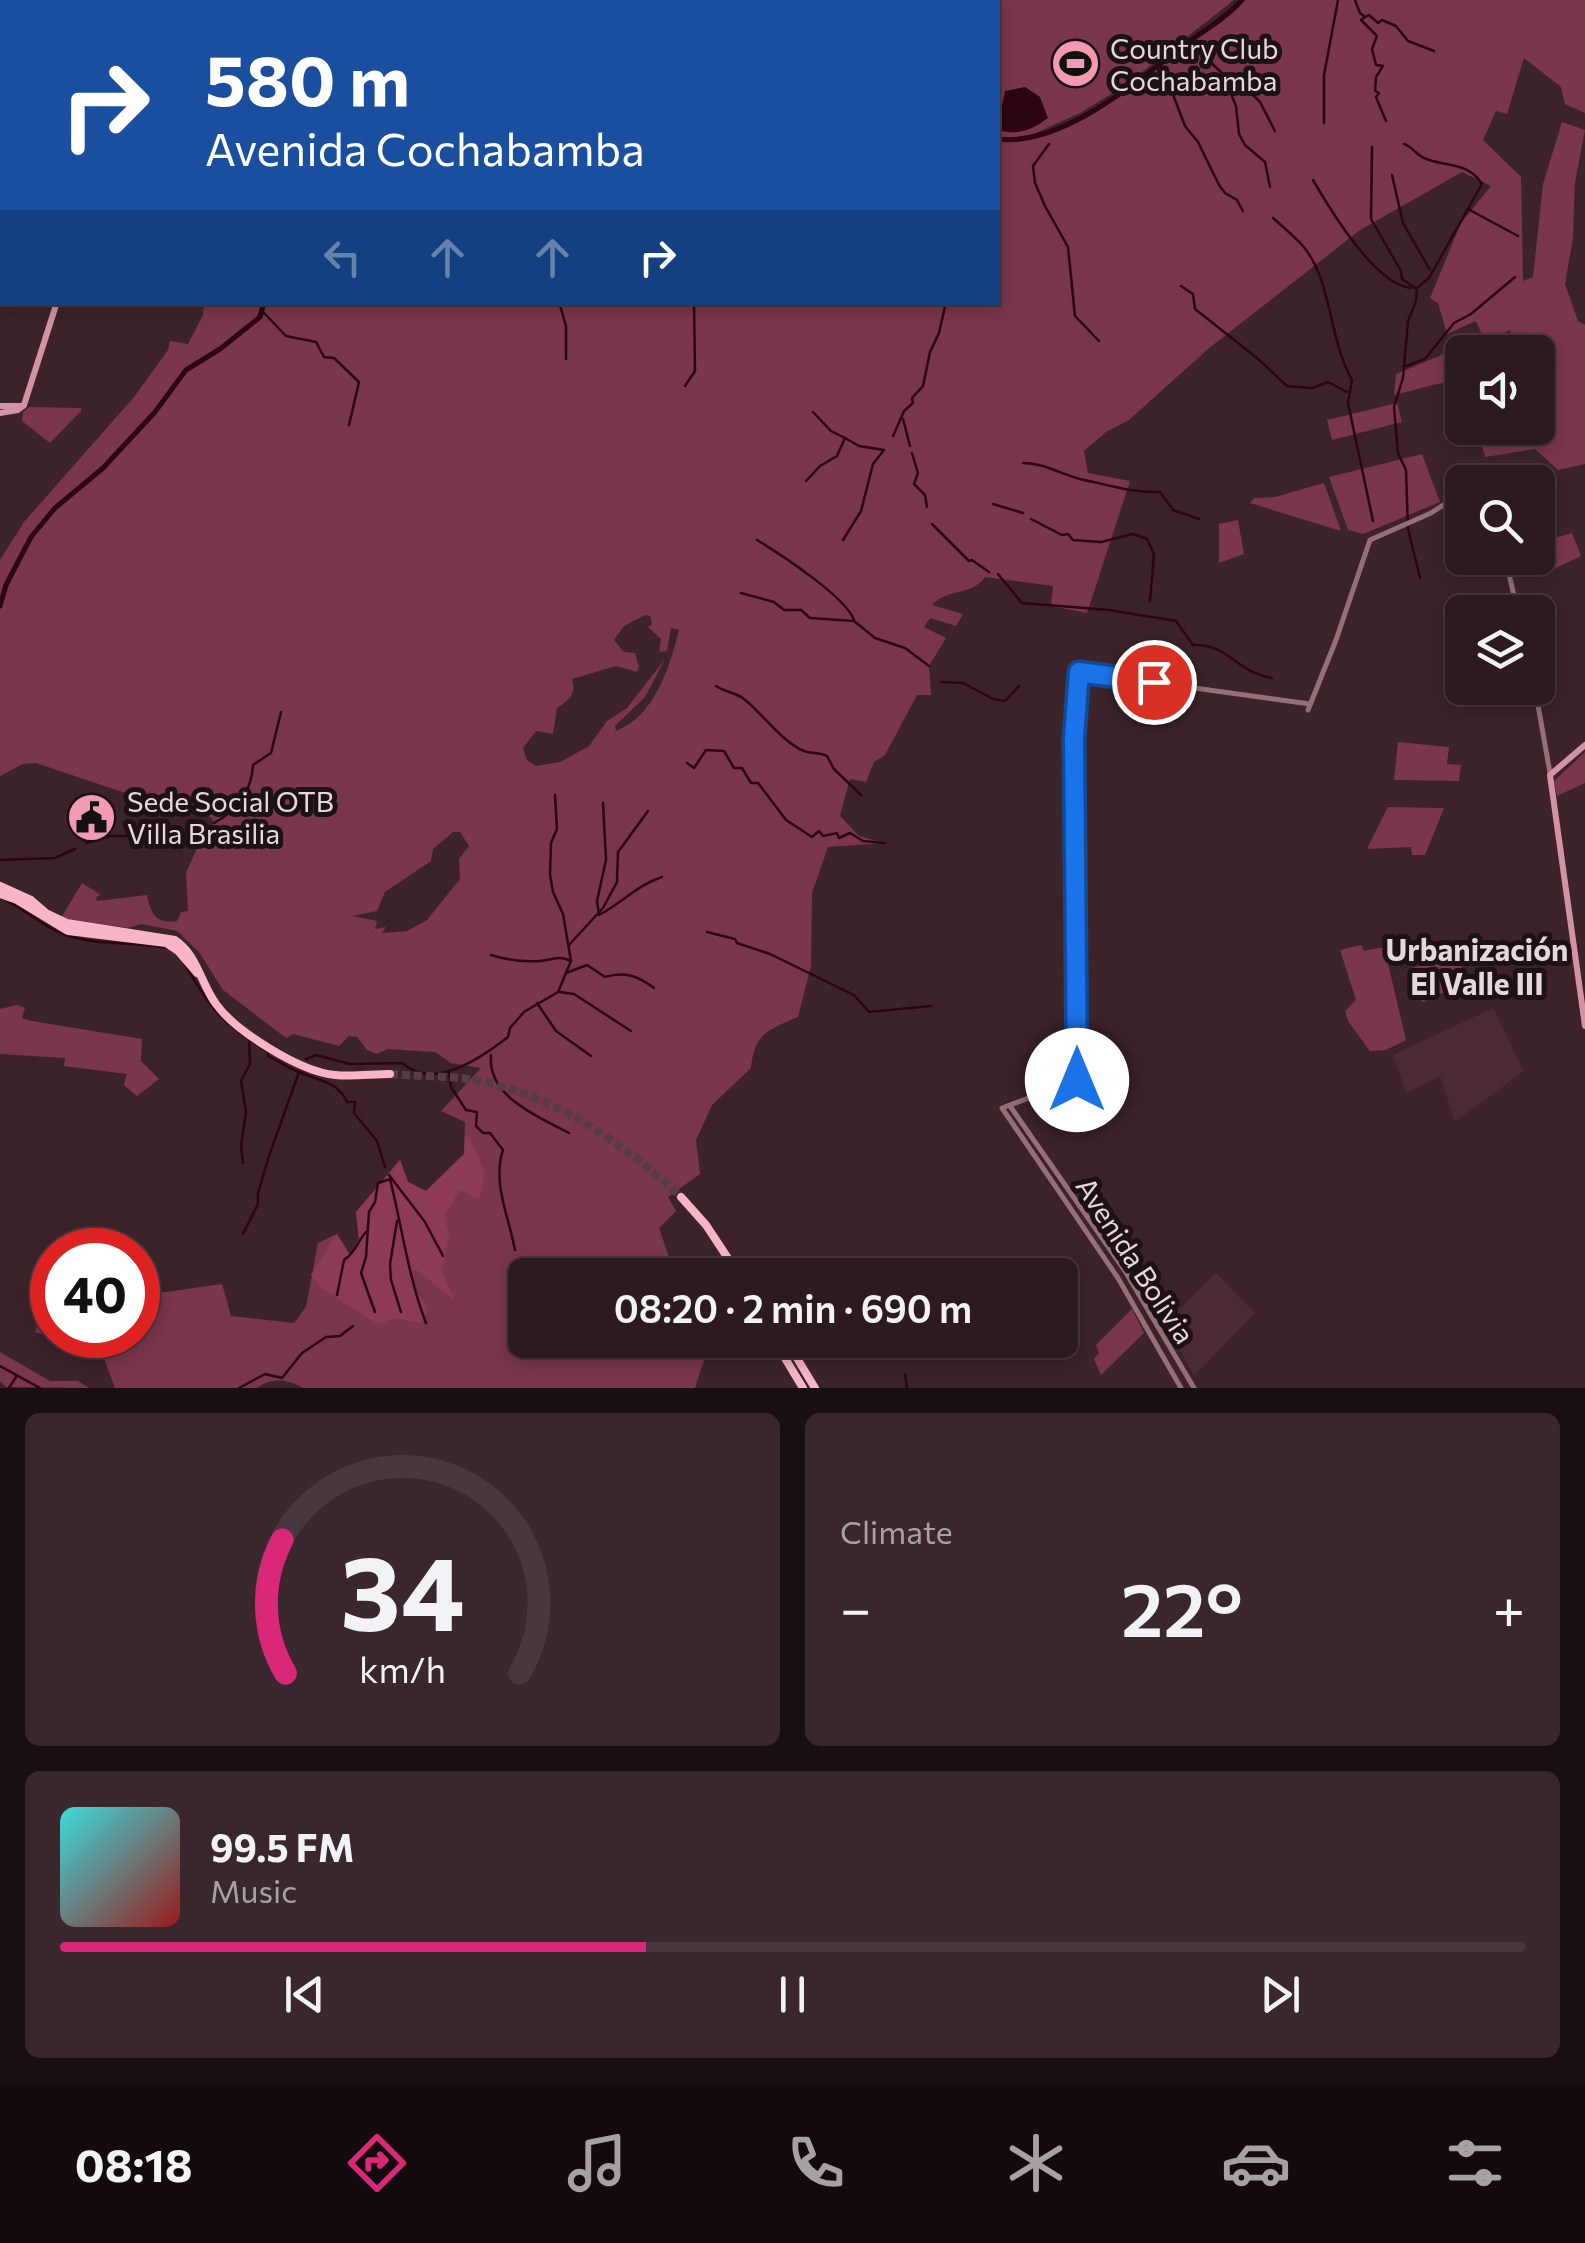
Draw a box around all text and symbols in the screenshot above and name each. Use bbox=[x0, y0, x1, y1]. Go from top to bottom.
place label: Country Club Cochabamba bbox=[1110, 31, 1279, 97]
text: 580 m bbox=[205, 35, 410, 120]
sports icon: Country Club Cochabamba bbox=[1049, 38, 1101, 90]
icon: right bbox=[40, 40, 170, 170]
text: Avenida Cochabamba bbox=[205, 120, 645, 175]
icon: left bbox=[315, 230, 370, 285]
icon: ahead bbox=[420, 230, 475, 285]
icon: ahead bbox=[525, 230, 580, 285]
icon: right bbox=[630, 230, 685, 285]
map controls bbox=[1445, 335, 1555, 705]
button: sound bbox=[1445, 335, 1555, 445]
button: search bbox=[1445, 465, 1555, 575]
button: layers bbox=[1445, 595, 1555, 705]
pin bbox=[1112, 640, 1197, 725]
icon: arrive bbox=[1127, 655, 1182, 710]
place label: Sede Social OTB Villa Brasilia bbox=[127, 784, 334, 850]
public building icon: Sede Social OTB Villa Brasilia bbox=[66, 791, 118, 843]
district label: Urbanización El Valle III bbox=[1386, 930, 1568, 1001]
position arrow bbox=[1025, 1028, 1129, 1132]
street label: Avenida Bolivia bbox=[1070, 1170, 1202, 1350]
speed limit sign: 40 bbox=[30, 1228, 160, 1358]
text: 08:20 · 2 min · 690 m bbox=[614, 1284, 972, 1331]
text: Climate bbox=[840, 1511, 953, 1551]
text: 34 bbox=[340, 1525, 465, 1652]
text: 22° bbox=[1121, 1561, 1243, 1652]
text: − bbox=[840, 1573, 871, 1640]
text: + bbox=[1493, 1573, 1525, 1640]
text: km/h bbox=[359, 1647, 446, 1690]
text: 99.5 FM bbox=[210, 1823, 354, 1870]
text: Music bbox=[210, 1870, 297, 1910]
icon: previous bbox=[277, 1967, 332, 2022]
icon: pause bbox=[765, 1967, 820, 2022]
icon: next bbox=[1253, 1967, 1308, 2022]
icon: directions bbox=[342, 2128, 412, 2198]
icon: music bbox=[562, 2128, 632, 2198]
icon: phone bbox=[781, 2128, 851, 2198]
icon: climate bbox=[1001, 2128, 1071, 2198]
icon: car bbox=[1221, 2128, 1291, 2198]
icon: filters bbox=[1440, 2128, 1510, 2198]
text: 08:18 bbox=[75, 2136, 193, 2191]

